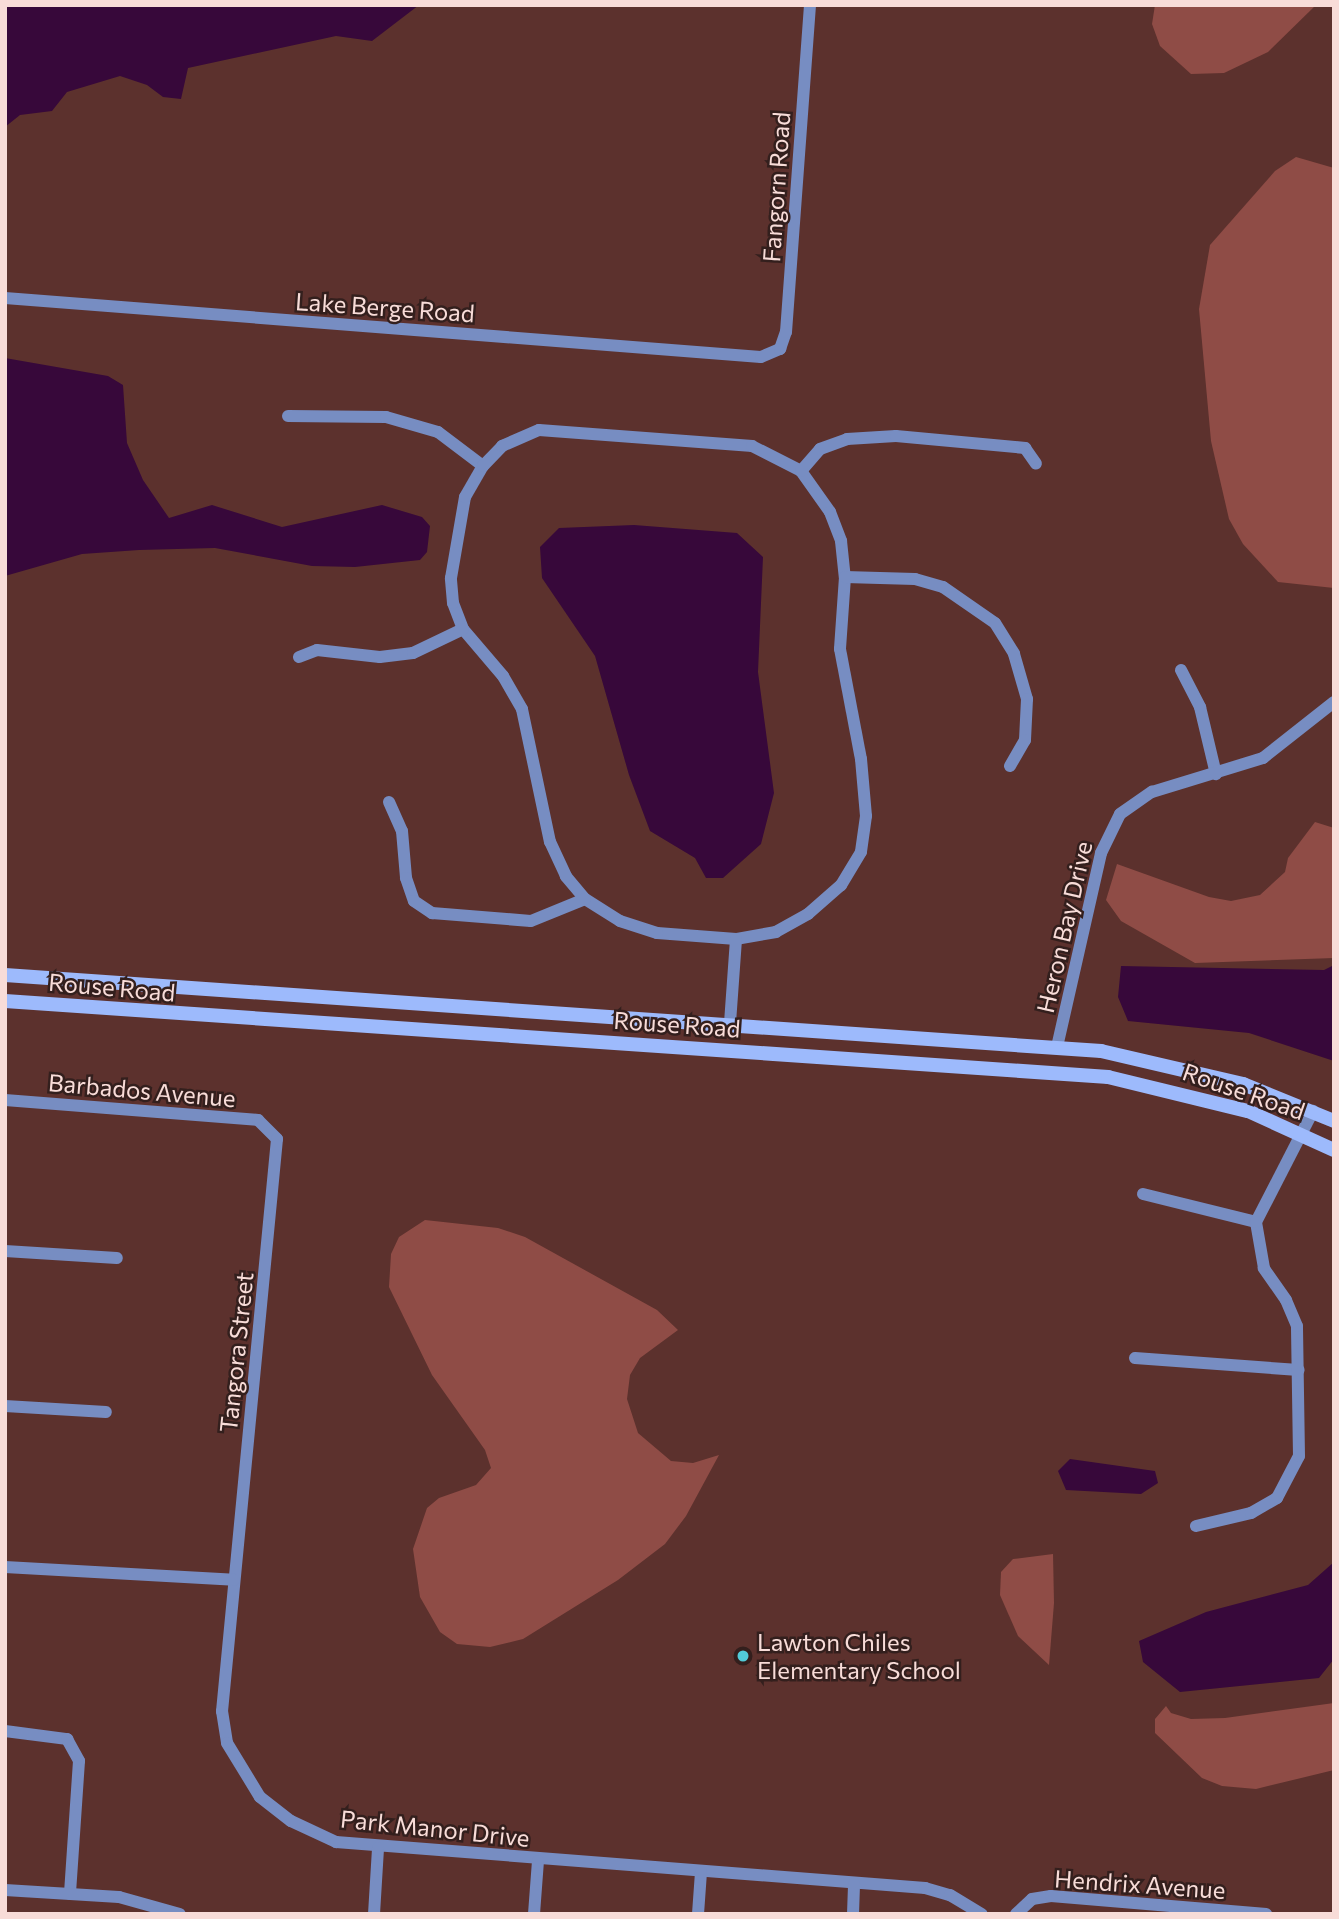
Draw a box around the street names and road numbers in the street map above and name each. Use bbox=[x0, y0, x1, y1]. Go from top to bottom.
street label: Fangorn Road bbox=[756, 111, 796, 263]
street label: Lake Berge Road bbox=[294, 286, 476, 328]
street label: Heron Bay Drive bbox=[1030, 838, 1098, 1016]
street label: Rouse Road bbox=[47, 967, 177, 1007]
street label: Rouse Road bbox=[613, 1005, 741, 1043]
street label: Rouse Road bbox=[1179, 1057, 1309, 1125]
street label: Barbados Avenue bbox=[47, 1067, 237, 1113]
street label: Tangora Street bbox=[213, 1270, 259, 1434]
street label: Park Manor Drive bbox=[339, 1804, 531, 1852]
street label: Hendrix Avenue bbox=[1054, 1864, 1226, 1904]

